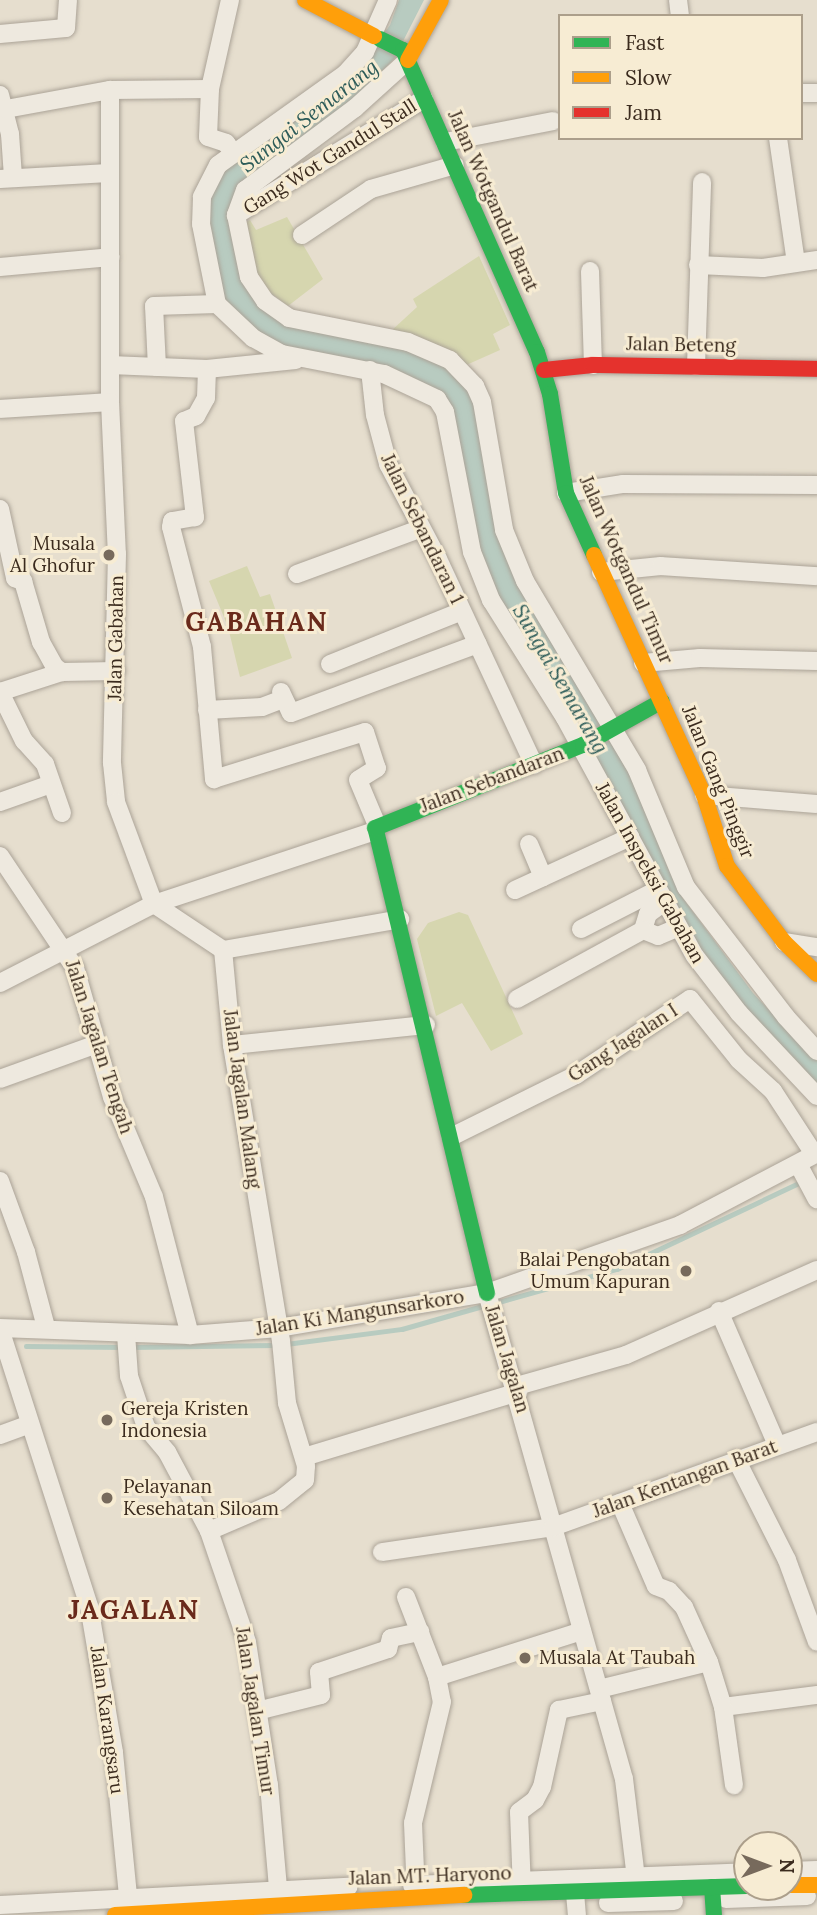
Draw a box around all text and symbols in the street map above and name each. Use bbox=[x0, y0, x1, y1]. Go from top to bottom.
legend bbox=[558, 14, 803, 140]
text: Fast bbox=[625, 29, 664, 56]
water label: Sungai Semarang bbox=[235, 54, 383, 178]
text: Slow bbox=[625, 64, 672, 91]
street label: Gang Wot Gandul Stall bbox=[239, 94, 421, 220]
text: Jam bbox=[625, 99, 662, 126]
street label: Jalan Wotgandul Barat bbox=[443, 107, 543, 295]
street label: Jalan Beteng bbox=[626, 333, 736, 357]
street label: Jalan Sebandaran 1 bbox=[376, 450, 468, 608]
street label: Jalan Wotgandul Timur bbox=[574, 472, 678, 668]
place label: Musala Al Ghofur bbox=[10, 533, 95, 577]
marker: Musala Al Ghofur bbox=[101, 547, 117, 563]
street label: Jalan Gabahan bbox=[104, 575, 128, 701]
water label: Sungai Semarang bbox=[507, 600, 613, 758]
district label: GABAHAN bbox=[186, 606, 328, 638]
street label: Jalan Gang Pinggir bbox=[677, 702, 759, 862]
street label: Jalan Sebandaran bbox=[417, 742, 567, 818]
street label: Jalan Inspeksi Gabahan bbox=[591, 778, 709, 968]
street label: Jalan Jagalan Tengah bbox=[60, 957, 138, 1137]
street label: Gang Jagalan I bbox=[564, 999, 682, 1087]
street label: Jalan Jagalan Malang bbox=[218, 1008, 266, 1190]
place label: Balai Pengobatan Umum Kapuran bbox=[519, 1249, 670, 1293]
marker: Balai Pengobatan Umum Kapuran bbox=[676, 1261, 696, 1281]
street label: Jalan Ki Mangunsarkoro bbox=[254, 1285, 466, 1341]
street label: Jalan Jagalan bbox=[480, 1302, 534, 1416]
place label: Gereja Kristen Indonesia bbox=[121, 1398, 248, 1442]
marker: Gereja Kristen Indonesia bbox=[99, 1412, 115, 1428]
street label: Jalan Kentangan Barat bbox=[590, 1435, 780, 1523]
place label: Pelayanan Kesehatan Siloam bbox=[123, 1476, 279, 1520]
marker: Pelayanan Kesehatan Siloam bbox=[97, 1488, 117, 1508]
district label: JAGALAN bbox=[69, 1594, 199, 1626]
street label: Jalan Jagalan Timur bbox=[230, 1625, 280, 1797]
street label: Jalan Karangsaru bbox=[85, 1645, 129, 1795]
place label: Musala At Taubah bbox=[539, 1647, 695, 1669]
marker: Musala At Taubah bbox=[517, 1650, 533, 1666]
north arrow bbox=[733, 1831, 803, 1901]
text: N bbox=[775, 1859, 799, 1873]
street label: Jalan MT. Haryono bbox=[348, 1862, 512, 1890]

